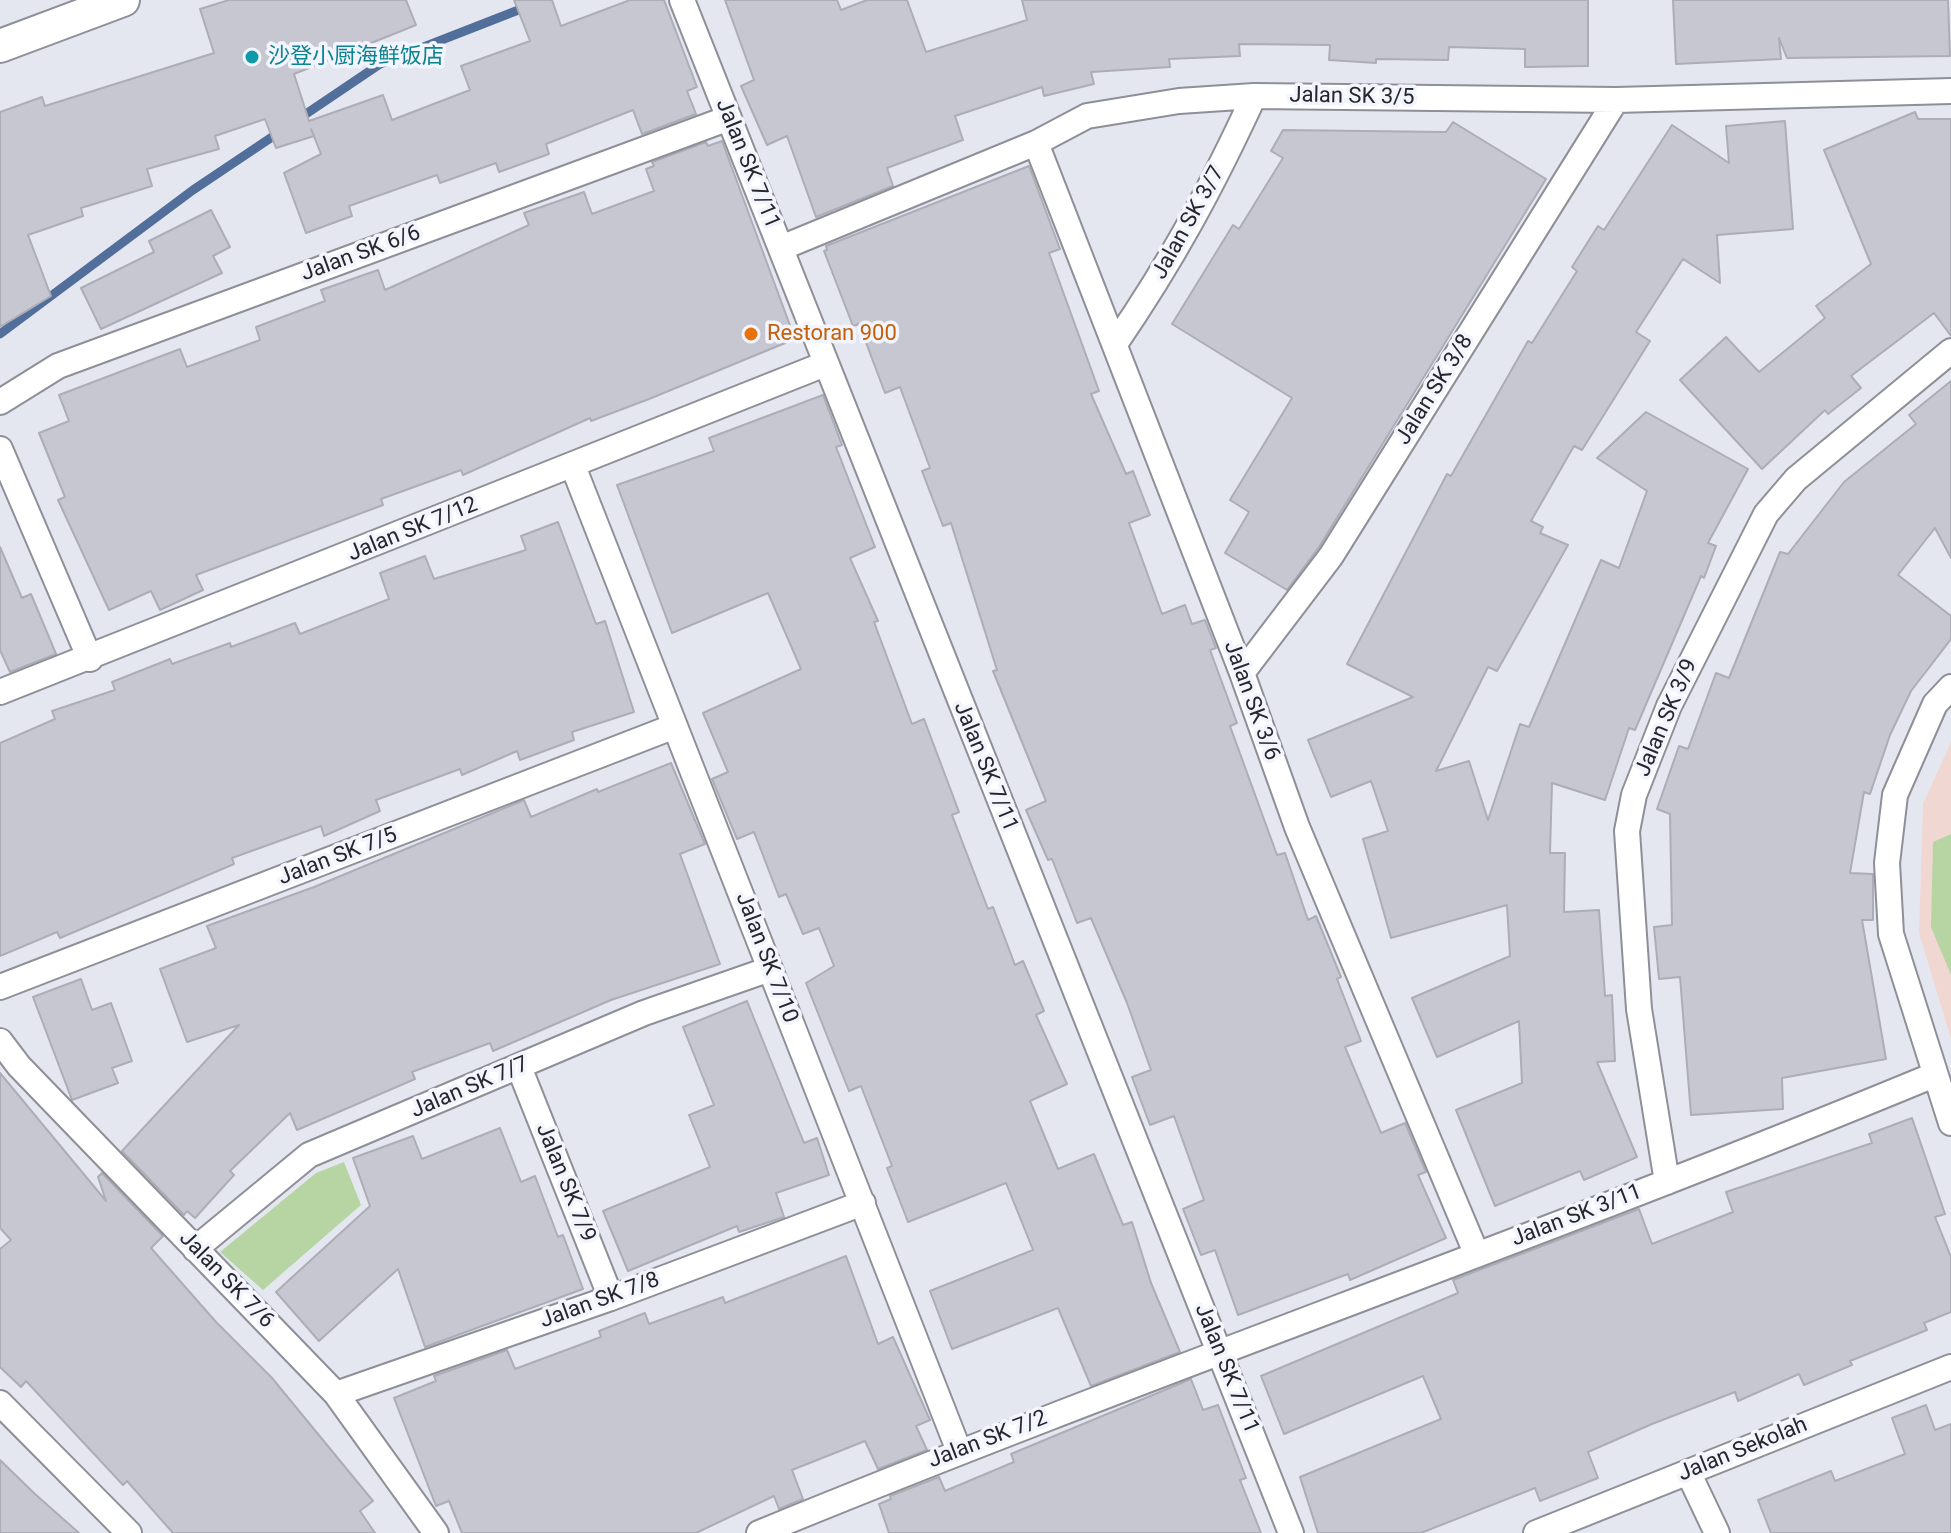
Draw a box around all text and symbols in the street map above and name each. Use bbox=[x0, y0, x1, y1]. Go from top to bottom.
place label: 沙登小厨海鲜饭店 bbox=[268, 44, 444, 70]
marker: 沙登小厨海鲜饭店 bbox=[243, 48, 261, 66]
street label: Jalan SK 3/5 bbox=[1289, 83, 1415, 111]
street label: Jalan SK 7/11 bbox=[709, 95, 785, 233]
street label: Jalan SK 3/7 bbox=[1147, 162, 1231, 284]
street label: Jalan SK 6/6 bbox=[298, 220, 424, 288]
place label: Restoran 900 bbox=[767, 321, 897, 347]
marker: Restoran 900 bbox=[742, 325, 760, 343]
street label: Jalan SK 3/8 bbox=[1391, 330, 1479, 450]
street label: Jalan SK 7/12 bbox=[344, 492, 482, 568]
street label: Jalan SK 3/6 bbox=[1217, 638, 1285, 764]
street label: Jalan SK 3/9 bbox=[1630, 655, 1704, 781]
street label: Jalan SK 7/11 bbox=[947, 698, 1023, 836]
street label: Jalan SK 7/5 bbox=[275, 822, 401, 892]
street label: Jalan SK 7/10 bbox=[729, 889, 803, 1027]
street label: Jalan SK 7/7 bbox=[407, 1051, 533, 1125]
street label: Jalan SK 7/9 bbox=[529, 1120, 601, 1246]
street label: Jalan SK 3/11 bbox=[1508, 1179, 1646, 1253]
street label: Jalan SK 7/6 bbox=[173, 1226, 279, 1334]
street label: Jalan SK 7/8 bbox=[537, 1267, 663, 1335]
street label: Jalan SK 7/11 bbox=[1188, 1300, 1264, 1438]
street label: Jalan SK 7/2 bbox=[925, 1405, 1051, 1475]
street label: Jalan Sekolah bbox=[1675, 1412, 1811, 1488]

